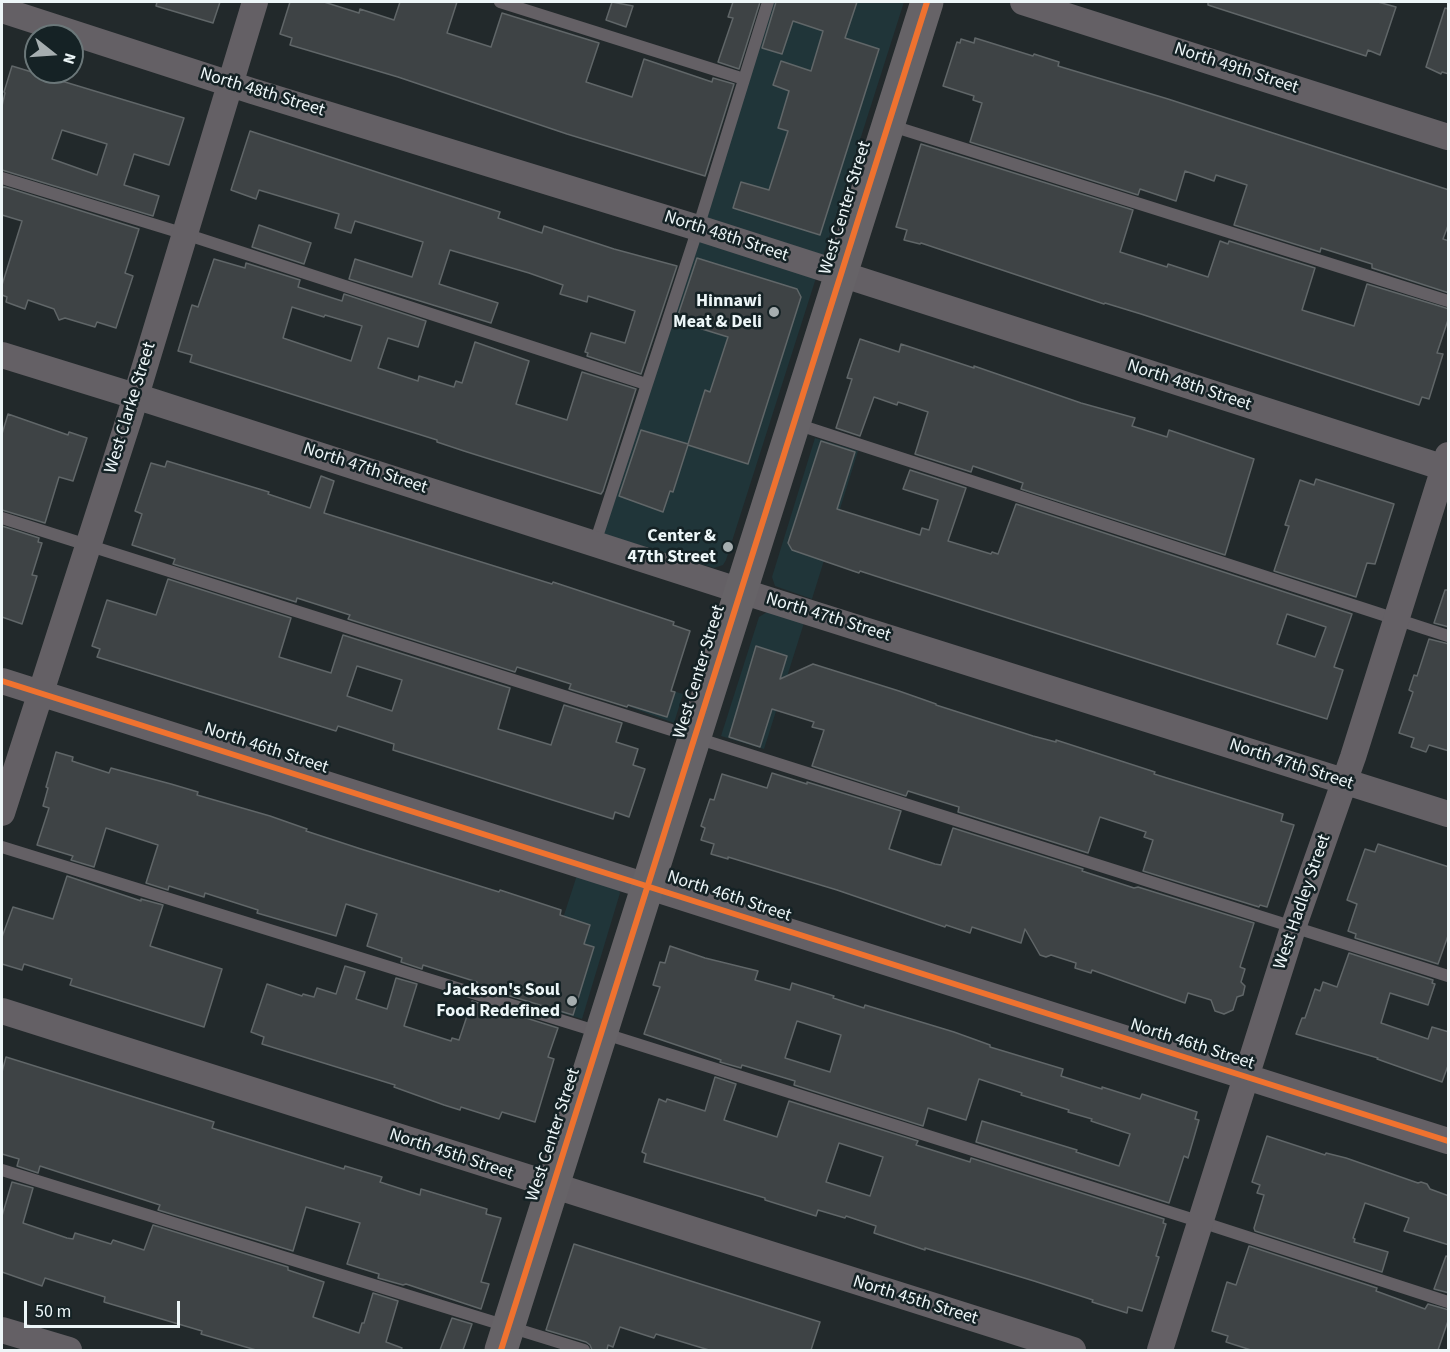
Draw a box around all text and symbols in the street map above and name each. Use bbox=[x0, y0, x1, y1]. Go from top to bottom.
north arrow bbox=[24, 24, 84, 84]
street label: North 49th Street bbox=[1171, 39, 1301, 99]
text: N bbox=[57, 50, 81, 67]
street label: North 48th Street bbox=[197, 64, 327, 122]
street label: West Center Street bbox=[815, 139, 877, 277]
street label: North 48th Street bbox=[661, 207, 791, 267]
place label: Hinnawi Meat & Deli bbox=[673, 291, 762, 334]
marker: Hinnawi Meat & Deli bbox=[767, 305, 781, 319]
street label: West Clarke Street bbox=[101, 340, 161, 476]
street label: North 48th Street bbox=[1124, 356, 1254, 416]
street label: North 47th Street bbox=[300, 439, 430, 499]
place label: Center & 47th Street bbox=[627, 526, 716, 568]
marker: Center & 47th Street bbox=[721, 540, 735, 554]
street label: North 47th Street bbox=[763, 589, 893, 647]
street label: West Center Street bbox=[669, 603, 731, 741]
street label: North 46th Street bbox=[201, 719, 331, 779]
street label: North 47th Street bbox=[1226, 735, 1356, 795]
street label: West Hadley Street bbox=[1270, 832, 1336, 972]
street label: North 46th Street bbox=[664, 867, 794, 927]
place label: Jackson's Soul Food Redefined bbox=[436, 980, 560, 1022]
marker: Jackson's Soul Food Redefined bbox=[565, 994, 579, 1008]
street label: North 46th Street bbox=[1127, 1015, 1257, 1075]
street label: West Center Street bbox=[522, 1066, 586, 1204]
street label: North 45th Street bbox=[386, 1125, 516, 1185]
street label: North 45th Street bbox=[850, 1272, 980, 1330]
scale bar bbox=[27, 1289, 183, 1327]
text: 50 m bbox=[35, 1299, 71, 1324]

